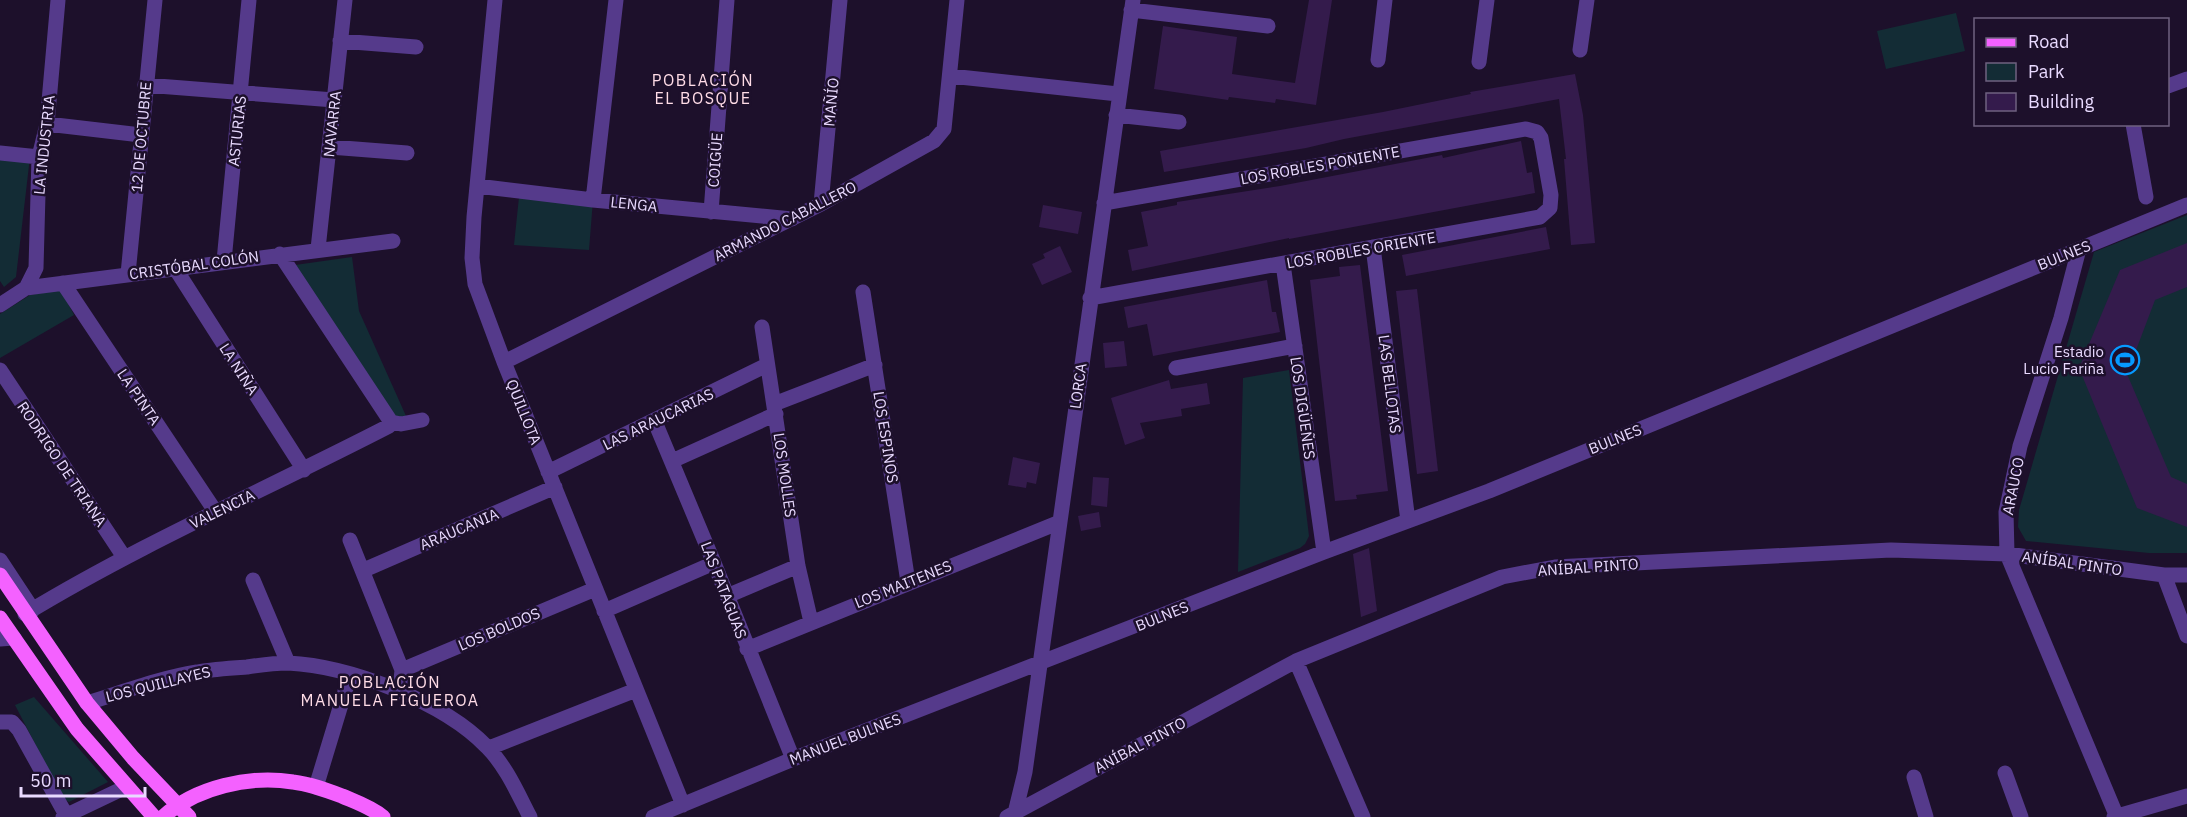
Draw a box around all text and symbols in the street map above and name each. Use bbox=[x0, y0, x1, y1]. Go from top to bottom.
legend bbox=[1974, 18, 2169, 126]
text: Road bbox=[2028, 30, 2069, 53]
text: Park bbox=[2028, 60, 2065, 83]
district label: POBLACIÓN EL BOSQUE bbox=[652, 69, 754, 108]
street label: MAÑÍO bbox=[819, 77, 843, 127]
street label: 12 DE OCTUBRE bbox=[127, 81, 155, 193]
street label: NAVARRA bbox=[319, 90, 345, 158]
text: Building bbox=[2028, 90, 2095, 113]
street label: LA INDUSTRIA bbox=[29, 94, 59, 196]
street label: ASTURIAS bbox=[224, 95, 250, 167]
street label: COIGÜE bbox=[704, 132, 726, 188]
street label: LOS ROBLES PONIENTE bbox=[1239, 142, 1401, 188]
street label: ARMANDO CABALLERO bbox=[710, 177, 860, 265]
street label: LENGA bbox=[610, 192, 659, 216]
street label: LOS ROBLES ORIENTE bbox=[1285, 228, 1437, 272]
street label: BULNES bbox=[2035, 236, 2093, 274]
street label: CRISTÓBAL COLÓN bbox=[128, 246, 260, 284]
street label: LAS BELLOTAS bbox=[1375, 334, 1405, 434]
street label: LA NIÑA bbox=[215, 340, 263, 399]
place label: Estadio Lucio Fariña bbox=[2023, 342, 2104, 378]
sports icon: Estadio Lucio Fariña bbox=[2109, 344, 2141, 376]
street label: LOS DIGÜEÑES bbox=[1286, 355, 1320, 461]
street label: LORCA bbox=[1065, 361, 1091, 410]
street label: LA PINTA bbox=[113, 365, 165, 429]
street label: QUILLOTA bbox=[502, 376, 546, 448]
street label: LAS ARAUCARIAS bbox=[599, 384, 717, 454]
street label: LOS ESPINOS bbox=[869, 390, 903, 484]
street label: RODRIGO DE TRIANA bbox=[13, 398, 111, 530]
street label: BULNES bbox=[1586, 420, 1644, 458]
street label: LOS MOLLES bbox=[770, 431, 800, 519]
street label: ARAUCO bbox=[1998, 455, 2028, 517]
street label: VALENCIA bbox=[186, 485, 258, 533]
street label: ARAUCANIA bbox=[417, 504, 502, 554]
street label: LAS PATAGUAS bbox=[697, 539, 751, 641]
street label: ANÍBAL PINTO bbox=[2021, 547, 2123, 579]
street label: ANÍBAL PINTO bbox=[1537, 554, 1639, 580]
street label: LOS MAITENES bbox=[852, 556, 954, 612]
street label: BULNES bbox=[1133, 597, 1191, 635]
street label: LOS BOLDOS bbox=[455, 603, 543, 655]
street label: LOS QUILLAYES bbox=[104, 662, 212, 706]
district label: POBLACIÓN MANUELA FIGUEROA bbox=[300, 671, 480, 710]
street label: MANUEL BULNES bbox=[787, 709, 903, 769]
street label: ANÍBAL PINTO bbox=[1091, 713, 1189, 777]
scale bar bbox=[21, 760, 146, 798]
text: 50 m bbox=[30, 769, 72, 792]

